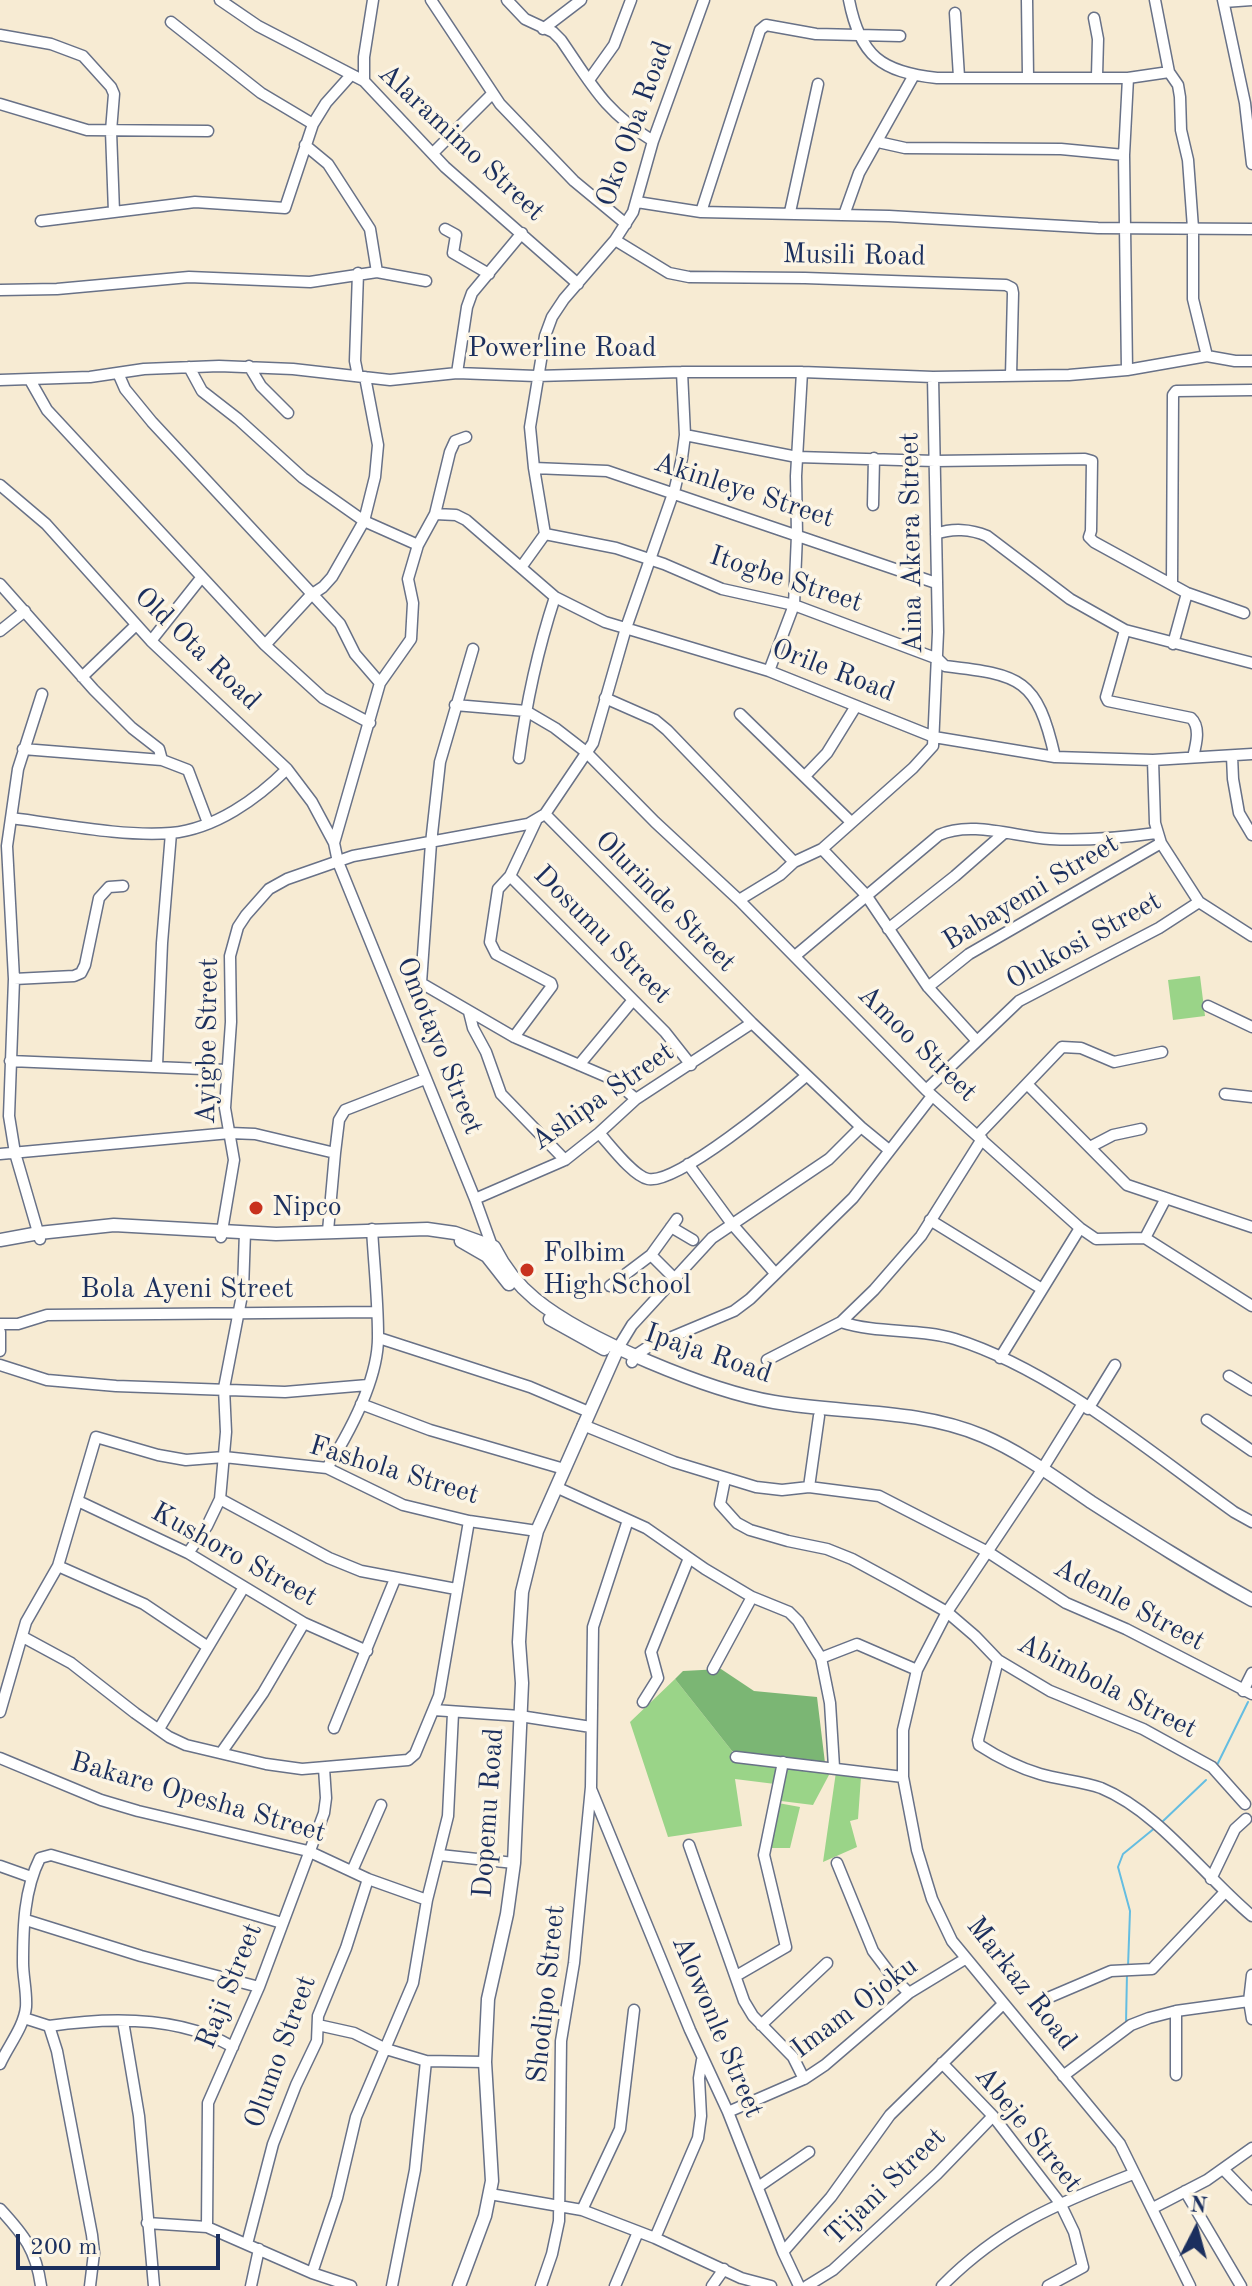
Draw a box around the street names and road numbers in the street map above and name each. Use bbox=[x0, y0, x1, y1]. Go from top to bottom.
street label: Oko Oba Road bbox=[589, 37, 681, 211]
street label: Alaramimo Street bbox=[371, 57, 551, 229]
street label: Musili Road bbox=[782, 238, 926, 274]
street label: Powerline Road bbox=[467, 332, 657, 366]
street label: Aina Akera Street bbox=[893, 432, 931, 654]
street label: Akinleye Street bbox=[650, 446, 838, 536]
street label: Itogbe Street bbox=[705, 539, 867, 621]
street label: Old Ota Road bbox=[127, 580, 267, 718]
street label: Orile Road bbox=[767, 632, 899, 710]
street label: Olurinde Street bbox=[587, 824, 743, 980]
street label: Babayemi Street bbox=[937, 827, 1125, 959]
street label: Dosumu Street bbox=[526, 859, 678, 1011]
street label: Olukosi Street bbox=[1001, 885, 1167, 997]
street label: Omotayo Street bbox=[388, 952, 490, 1140]
street label: Ayigbe Street bbox=[190, 957, 226, 1125]
street label: Amoo Street bbox=[850, 979, 984, 1109]
street label: Ashipa Street bbox=[525, 1035, 681, 1159]
street label: Bola Ayeni Street bbox=[80, 1273, 294, 1307]
street label: Ipaja Road bbox=[640, 1317, 776, 1391]
street label: Fashola Street bbox=[305, 1429, 483, 1513]
street label: Kushoro Street bbox=[145, 1496, 323, 1614]
street label: Adenle Street bbox=[1048, 1551, 1210, 1659]
street label: Abimbola Street bbox=[1012, 1627, 1202, 1747]
street label: Dopemu Road bbox=[466, 1727, 512, 1899]
street label: Bakare Opesha Street bbox=[66, 1745, 330, 1851]
street label: Shodipo Street bbox=[521, 1903, 573, 2085]
street label: Markaz Road bbox=[959, 1911, 1083, 2057]
street label: Raji Street bbox=[190, 1918, 270, 2054]
street label: Alowonle Street bbox=[664, 1931, 770, 2123]
street label: Imam Ojoku bbox=[785, 1950, 925, 2066]
street label: Olumo Street bbox=[238, 1971, 324, 2133]
street label: Abeje Street bbox=[967, 2060, 1089, 2200]
street label: Tijani Street bbox=[819, 2121, 953, 2253]

